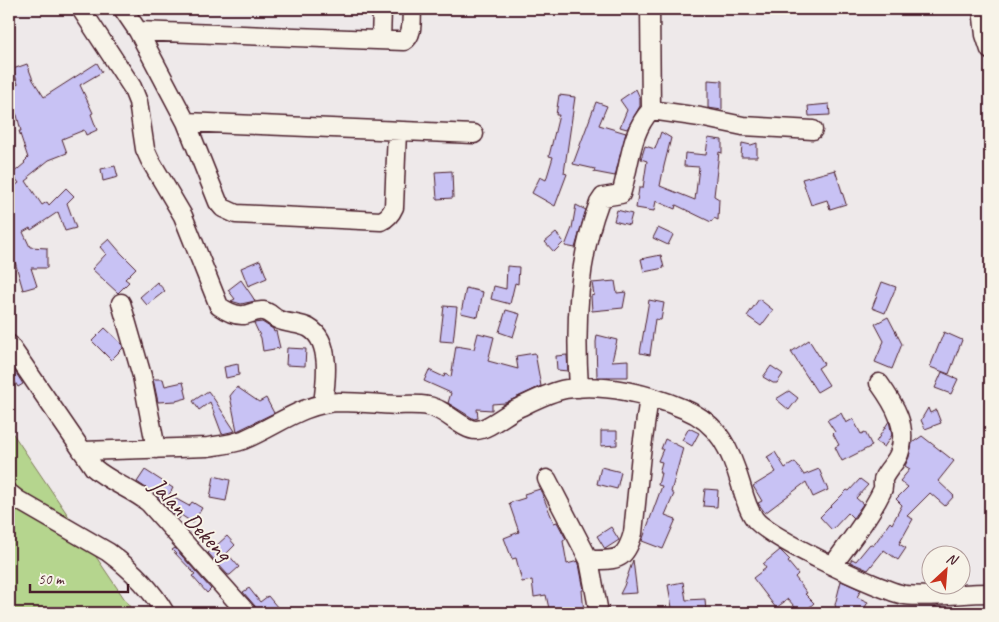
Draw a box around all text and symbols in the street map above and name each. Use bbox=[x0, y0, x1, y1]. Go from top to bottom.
street label: Jalan Dekeng bbox=[143, 470, 240, 569]
north arrow bbox=[922, 544, 972, 594]
text: N bbox=[944, 549, 961, 569]
scale bar bbox=[30, 562, 128, 594]
text: 50 m bbox=[38, 570, 65, 589]

